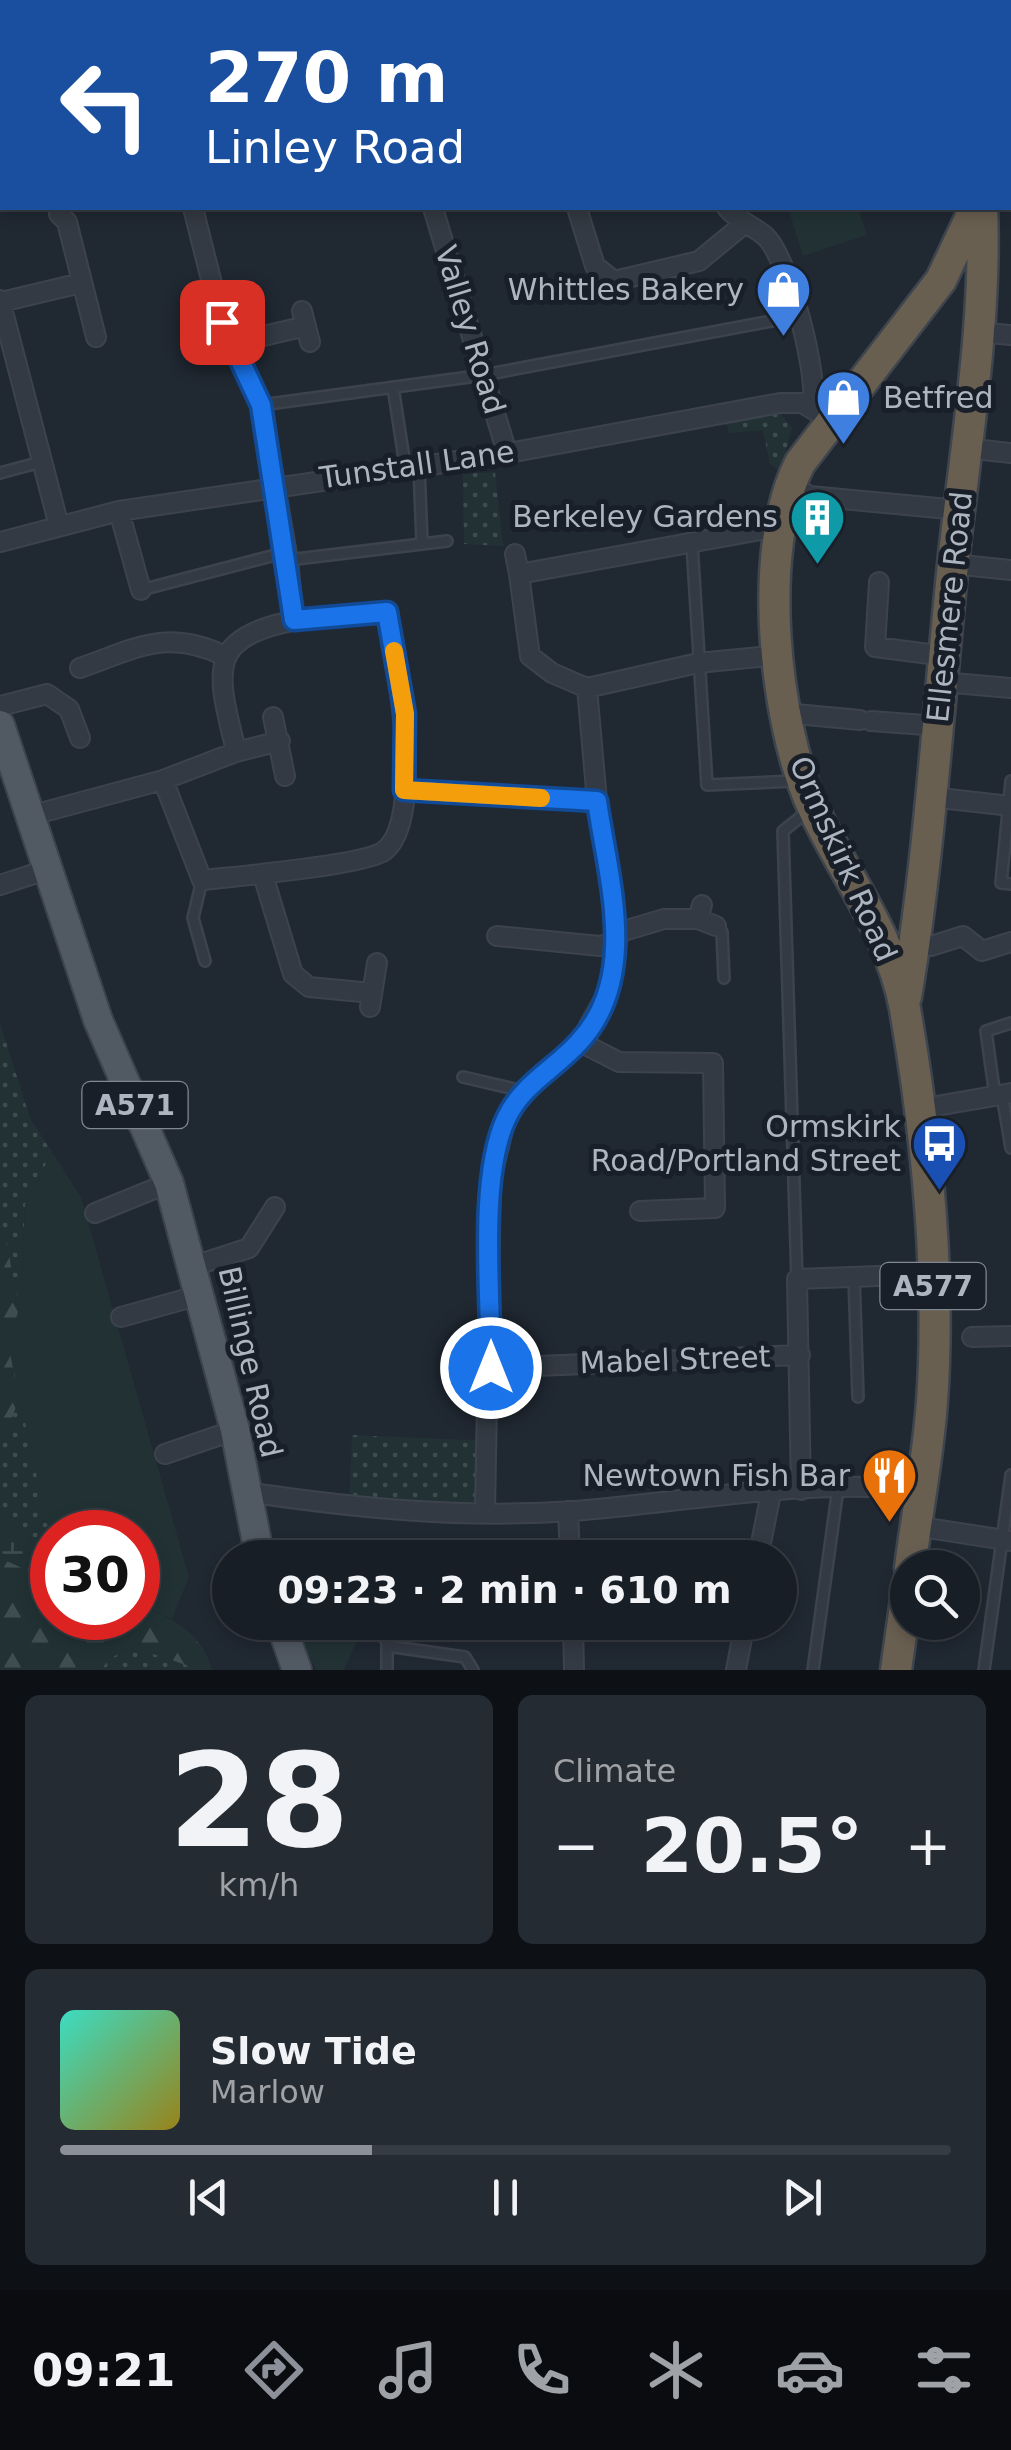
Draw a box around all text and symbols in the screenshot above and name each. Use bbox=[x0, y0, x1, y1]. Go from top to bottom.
text: 270 m bbox=[205, 37, 448, 119]
icon: left bbox=[40, 40, 170, 170]
text: Linley Road bbox=[205, 121, 465, 174]
street label: Valley Road bbox=[428, 241, 513, 418]
shop icon: Whittles Bakery bbox=[753, 260, 813, 339]
place label: Whittles Bakery bbox=[508, 272, 744, 307]
pin bbox=[180, 280, 265, 365]
icon: arrive bbox=[195, 295, 250, 350]
shop icon: Betfred bbox=[814, 368, 874, 447]
place label: Betfred bbox=[883, 380, 994, 415]
street label: Tunstall Lane bbox=[316, 434, 517, 496]
building icon: Berkeley Gardens bbox=[787, 487, 847, 566]
street label: Ellesmere Road bbox=[920, 490, 979, 724]
place label: Berkeley Gardens bbox=[512, 499, 778, 534]
street label: Ormskirk Road bbox=[783, 751, 904, 967]
road number: A571 bbox=[82, 1082, 188, 1128]
place label: Ormskirk Road/Portland Street bbox=[591, 1109, 902, 1178]
bus stop icon: Ormskirk Road/Portland Street bbox=[910, 1114, 970, 1193]
street label: Billinge Road bbox=[211, 1263, 289, 1461]
road number: A577 bbox=[880, 1263, 986, 1309]
position arrow bbox=[439, 1316, 543, 1420]
street label: Mabel Street bbox=[579, 1339, 771, 1380]
restaurant icon: Newtown Fish Bar bbox=[859, 1446, 919, 1525]
place label: Newtown Fish Bar bbox=[582, 1458, 851, 1493]
speed limit sign: 30 bbox=[30, 1510, 160, 1640]
map controls bbox=[890, 1550, 980, 1640]
button: search bbox=[890, 1550, 980, 1640]
text: 09:23 · 2 min · 610 m bbox=[277, 1568, 732, 1612]
text: 28 bbox=[169, 1725, 349, 1877]
text: Climate bbox=[553, 1752, 676, 1790]
text: 20.5° bbox=[641, 1802, 863, 1890]
text: − bbox=[553, 1814, 599, 1878]
text: + bbox=[905, 1814, 951, 1878]
text: km/h bbox=[219, 1866, 299, 1904]
text: Slow Tide bbox=[210, 2029, 417, 2073]
text: Marlow bbox=[210, 2073, 325, 2111]
icon: previous bbox=[181, 2170, 236, 2225]
icon: pause bbox=[478, 2170, 533, 2225]
icon: next bbox=[775, 2170, 830, 2225]
icon: directions bbox=[239, 2335, 309, 2405]
icon: music bbox=[373, 2335, 443, 2405]
icon: phone bbox=[507, 2335, 577, 2405]
icon: climate bbox=[641, 2335, 711, 2405]
icon: car bbox=[775, 2335, 845, 2405]
icon: filters bbox=[909, 2335, 979, 2405]
text: 09:21 bbox=[32, 2344, 175, 2397]

